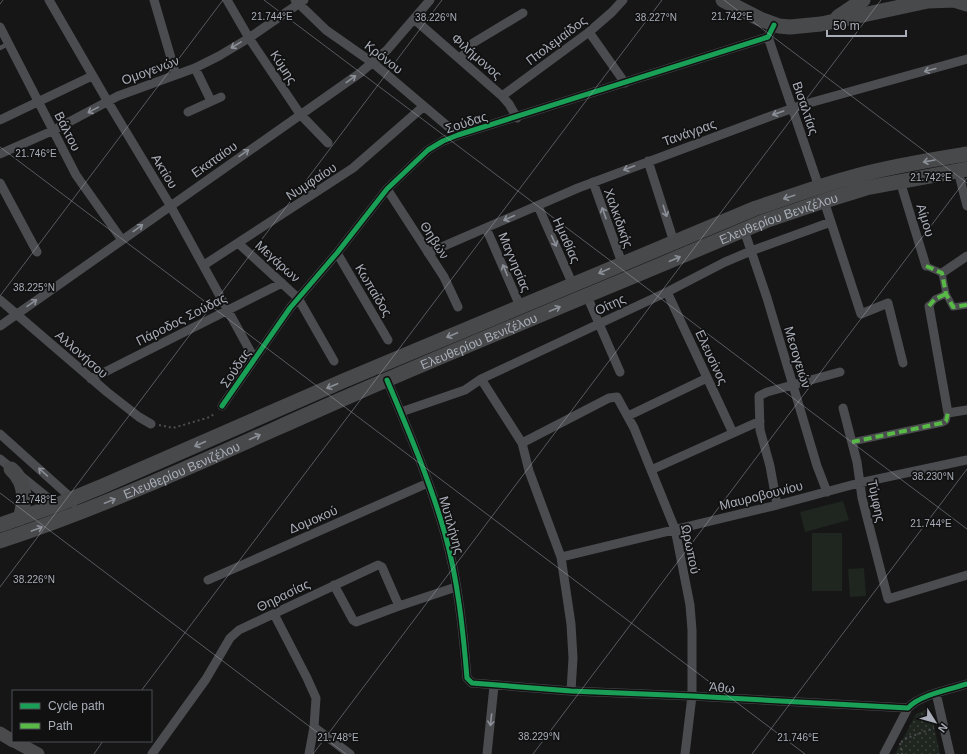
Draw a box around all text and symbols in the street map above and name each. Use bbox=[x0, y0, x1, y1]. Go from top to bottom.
text: 21.744°E bbox=[251, 11, 293, 22]
text: 21.742°E bbox=[711, 11, 753, 22]
text: 38.226°N bbox=[415, 12, 457, 23]
text: 38.227°N bbox=[635, 12, 677, 23]
scale bar bbox=[827, 12, 906, 38]
street label: Πτολεμαίδος bbox=[523, 13, 590, 68]
text: 50 m bbox=[833, 19, 860, 33]
street label: Φιλήμονος bbox=[448, 30, 505, 82]
street label: Κρόνου bbox=[362, 38, 406, 77]
one-way arrow bbox=[230, 42, 242, 50]
street label: Κύμης bbox=[267, 48, 300, 87]
street label: Ομογενών bbox=[119, 53, 181, 88]
one-way arrow bbox=[923, 67, 936, 74]
one-way arrow bbox=[346, 75, 357, 83]
street label: Βισαλτίας bbox=[789, 80, 822, 137]
one-way arrow bbox=[87, 107, 99, 115]
street label: Βάλτου bbox=[51, 109, 84, 153]
street label: Σούδας bbox=[443, 109, 489, 136]
one-way arrow bbox=[772, 110, 784, 118]
street label: Τανάγρας bbox=[660, 116, 718, 149]
street label: Εκαταίου bbox=[189, 138, 240, 181]
text: 21.746°E bbox=[15, 148, 57, 159]
one-way arrow bbox=[239, 149, 250, 157]
street label: Ακτίου bbox=[148, 151, 181, 191]
one-way arrow bbox=[922, 157, 935, 165]
street label: Νυμφαίου bbox=[283, 160, 339, 203]
one-way arrow bbox=[624, 165, 636, 173]
text: 21.742°E bbox=[910, 172, 952, 183]
street label: Χαλκιδικής bbox=[601, 186, 636, 250]
street label: Ελευθερίου Βενιζέλου bbox=[717, 190, 840, 247]
one-way arrow bbox=[784, 193, 796, 201]
street label: Αίμου bbox=[913, 202, 938, 238]
one-way arrow bbox=[662, 205, 669, 218]
one-way arrow bbox=[599, 208, 607, 220]
one-way arrow bbox=[504, 215, 516, 222]
street label: Ημαθίας bbox=[550, 215, 583, 265]
street label: Θηβών bbox=[417, 219, 452, 262]
one-way arrow bbox=[133, 224, 144, 233]
street label: Μαγνησίας bbox=[495, 230, 534, 294]
one-way arrow bbox=[550, 235, 558, 247]
street label: Μεγάρων bbox=[252, 238, 303, 285]
one-way arrow bbox=[668, 255, 680, 262]
street label: Κωπαίδος bbox=[352, 261, 395, 319]
one-way arrow bbox=[500, 265, 508, 277]
one-way arrow bbox=[598, 268, 610, 275]
text: 38.225°N bbox=[13, 282, 55, 293]
street label: Πάροδος Σούδας bbox=[134, 290, 229, 349]
street label: Οίτης bbox=[593, 291, 628, 318]
one-way arrow bbox=[26, 299, 37, 307]
one-way arrow bbox=[548, 305, 560, 313]
street label: Ελευθερίου Βενιζέλου bbox=[418, 310, 540, 373]
street label: Μεσογειών bbox=[781, 324, 814, 390]
street label: Αλλονήσου bbox=[52, 327, 111, 381]
street label: Ελευσίνος bbox=[692, 327, 731, 387]
one-way arrow bbox=[446, 332, 458, 340]
street label: Σούδας bbox=[217, 346, 254, 390]
one-way arrow bbox=[326, 382, 338, 390]
one-way arrow bbox=[249, 433, 261, 440]
street label: Ελευθερίου Βενιζέλου bbox=[121, 439, 242, 502]
one-way arrow bbox=[195, 441, 207, 448]
one-way arrow bbox=[38, 468, 48, 477]
text: 38.230°N bbox=[912, 471, 954, 482]
street label: Μαυροβουνίου bbox=[718, 478, 804, 513]
street label: Τύμφης bbox=[865, 478, 888, 524]
text: 21.748°E bbox=[15, 494, 57, 505]
street label: Μυτιλήνης bbox=[436, 494, 467, 556]
one-way arrow bbox=[104, 496, 116, 504]
street label: Δομοκού bbox=[287, 503, 340, 536]
text: 21.744°E bbox=[910, 518, 952, 529]
street label: Ωρωπού bbox=[678, 523, 703, 575]
one-way arrow bbox=[31, 524, 43, 532]
text: 38.226°N bbox=[13, 574, 55, 585]
street label: Θηρασίας bbox=[254, 576, 312, 615]
street label: Άθω bbox=[708, 679, 735, 696]
legend bbox=[12, 690, 152, 742]
text: Cycle path bbox=[48, 699, 105, 713]
north arrow bbox=[915, 702, 955, 742]
one-way arrow bbox=[487, 713, 494, 726]
text: Path bbox=[48, 719, 73, 733]
text: N bbox=[936, 721, 950, 735]
text: 38.229°N bbox=[518, 731, 560, 742]
text: 21.748°E bbox=[317, 732, 359, 743]
text: 21.746°E bbox=[777, 732, 819, 743]

